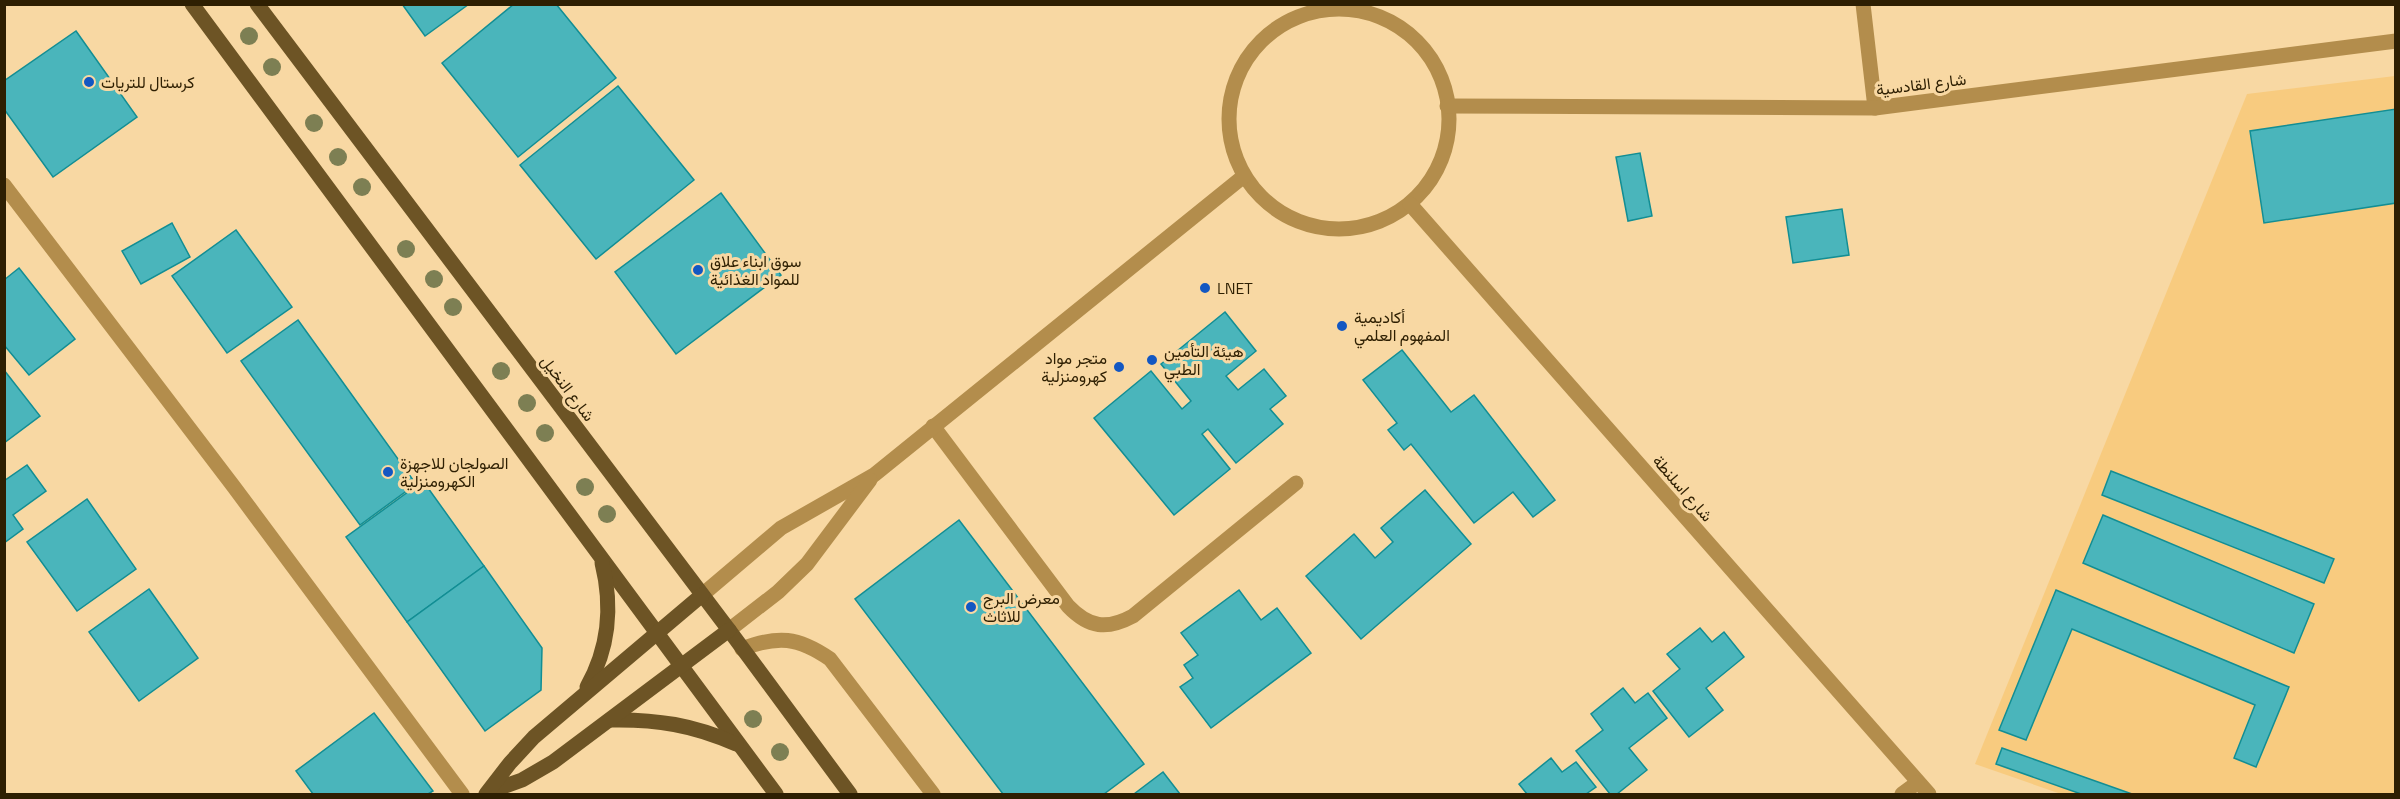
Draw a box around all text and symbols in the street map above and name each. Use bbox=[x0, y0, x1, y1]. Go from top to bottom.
street label: شارع القادسية bbox=[1875, 67, 1967, 101]
place label: كرستال للتريات bbox=[101, 70, 195, 94]
marker: كرستال للتريات bbox=[82, 75, 96, 89]
place label: سوق ابناء علاق للمواد الغذائية bbox=[710, 249, 801, 291]
marker: سوق ابناء علاق للمواد الغذائية bbox=[691, 263, 705, 277]
place label: LNET bbox=[1217, 276, 1253, 300]
marker: LNET bbox=[1198, 281, 1212, 295]
place label: أكاديمية المفهوم العلمي bbox=[1354, 305, 1450, 349]
marker: أكاديمية المفهوم العلمي bbox=[1335, 319, 1349, 333]
place label: هيئة التأمين الطبي bbox=[1164, 339, 1244, 383]
place label: متجر مواد كهرومنزلية bbox=[1041, 346, 1107, 388]
street label: شارع النخيل bbox=[535, 350, 601, 426]
marker: هيئة التأمين الطبي bbox=[1145, 353, 1159, 367]
marker: متجر مواد كهرومنزلية bbox=[1112, 360, 1126, 374]
street label: شارع اسلنطة bbox=[1647, 449, 1719, 527]
place label: الصولجان للاجهزة الكهرومنزلية bbox=[400, 451, 509, 493]
marker: الصولجان للاجهزة الكهرومنزلية bbox=[381, 465, 395, 479]
place label: معرض البرج للاثاث bbox=[983, 586, 1060, 628]
marker: معرض البرج للاثاث bbox=[964, 600, 978, 614]

